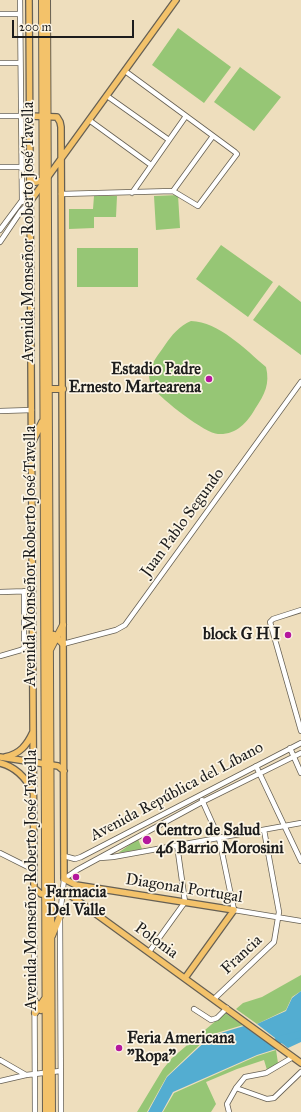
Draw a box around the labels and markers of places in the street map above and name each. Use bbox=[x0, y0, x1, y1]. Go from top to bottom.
place label: Estadio Padre Ernesto Martearena bbox=[69, 360, 201, 398]
marker: Estadio Padre Ernesto Martearena bbox=[204, 374, 214, 384]
place label: block G H I bbox=[203, 625, 280, 645]
marker: block G H I bbox=[283, 630, 293, 640]
place label: Centro de Salud 46 Barrio Morosini bbox=[156, 821, 284, 859]
marker: Centro de Salud 46 Barrio Morosini bbox=[141, 834, 153, 846]
marker: Farmacia Del Valle bbox=[71, 872, 81, 882]
place label: Farmacia Del Valle bbox=[46, 883, 106, 921]
place label: Feria Americana "Ropa" bbox=[127, 1029, 234, 1067]
marker: Feria Americana "Ropa" bbox=[114, 1043, 124, 1053]

